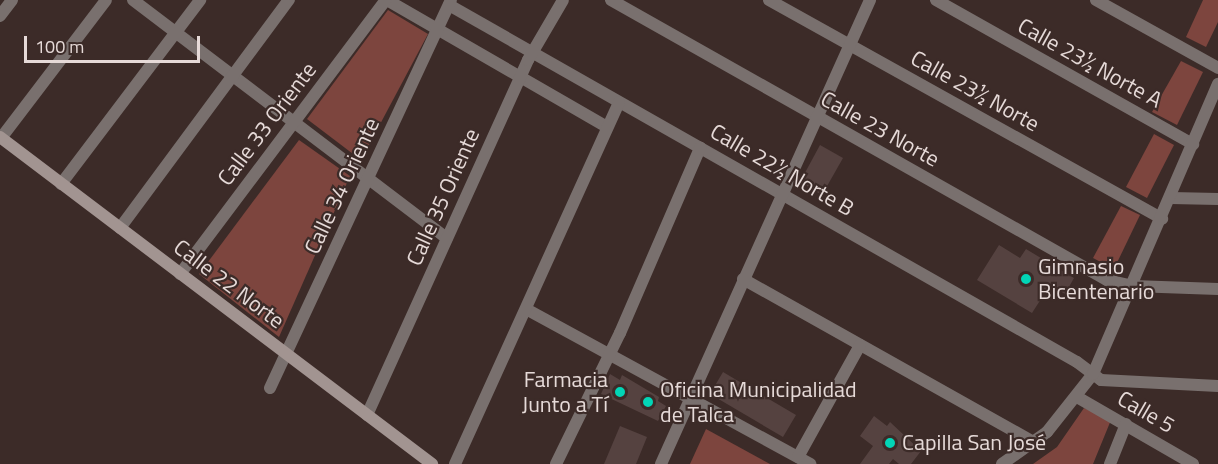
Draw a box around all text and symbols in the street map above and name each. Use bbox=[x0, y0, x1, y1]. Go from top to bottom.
street label: Calle 23½ Norte A bbox=[1013, 12, 1167, 114]
scale bar bbox=[27, 24, 202, 62]
text: 100 m bbox=[35, 33, 84, 60]
street label: Calle 23½ Norte bbox=[906, 45, 1044, 137]
street label: Calle 33 Oriente bbox=[212, 57, 322, 191]
street label: Calle 23 Norte bbox=[816, 86, 944, 172]
street label: Calle 34 Oriente bbox=[299, 114, 385, 258]
street label: Calle 22½ Norte B bbox=[705, 118, 859, 222]
street label: Calle 35 Oriente bbox=[401, 124, 485, 270]
street label: Calle 22 Norte bbox=[169, 234, 289, 334]
place label: Gimnasio Bicentenario bbox=[1038, 253, 1154, 304]
marker: Gimnasio Bicentenario bbox=[1019, 272, 1033, 286]
place label: Farmacia Junto a Tí bbox=[522, 366, 608, 418]
place label: Oficina Municipalidad de Talca bbox=[660, 376, 857, 428]
marker: Farmacia Junto a Tí bbox=[613, 385, 627, 399]
street label: Calle 5 bbox=[1113, 385, 1179, 439]
marker: Oficina Municipalidad de Talca bbox=[641, 395, 655, 409]
place label: Capilla San José bbox=[902, 430, 1046, 456]
marker: Capilla San José bbox=[883, 436, 897, 450]

